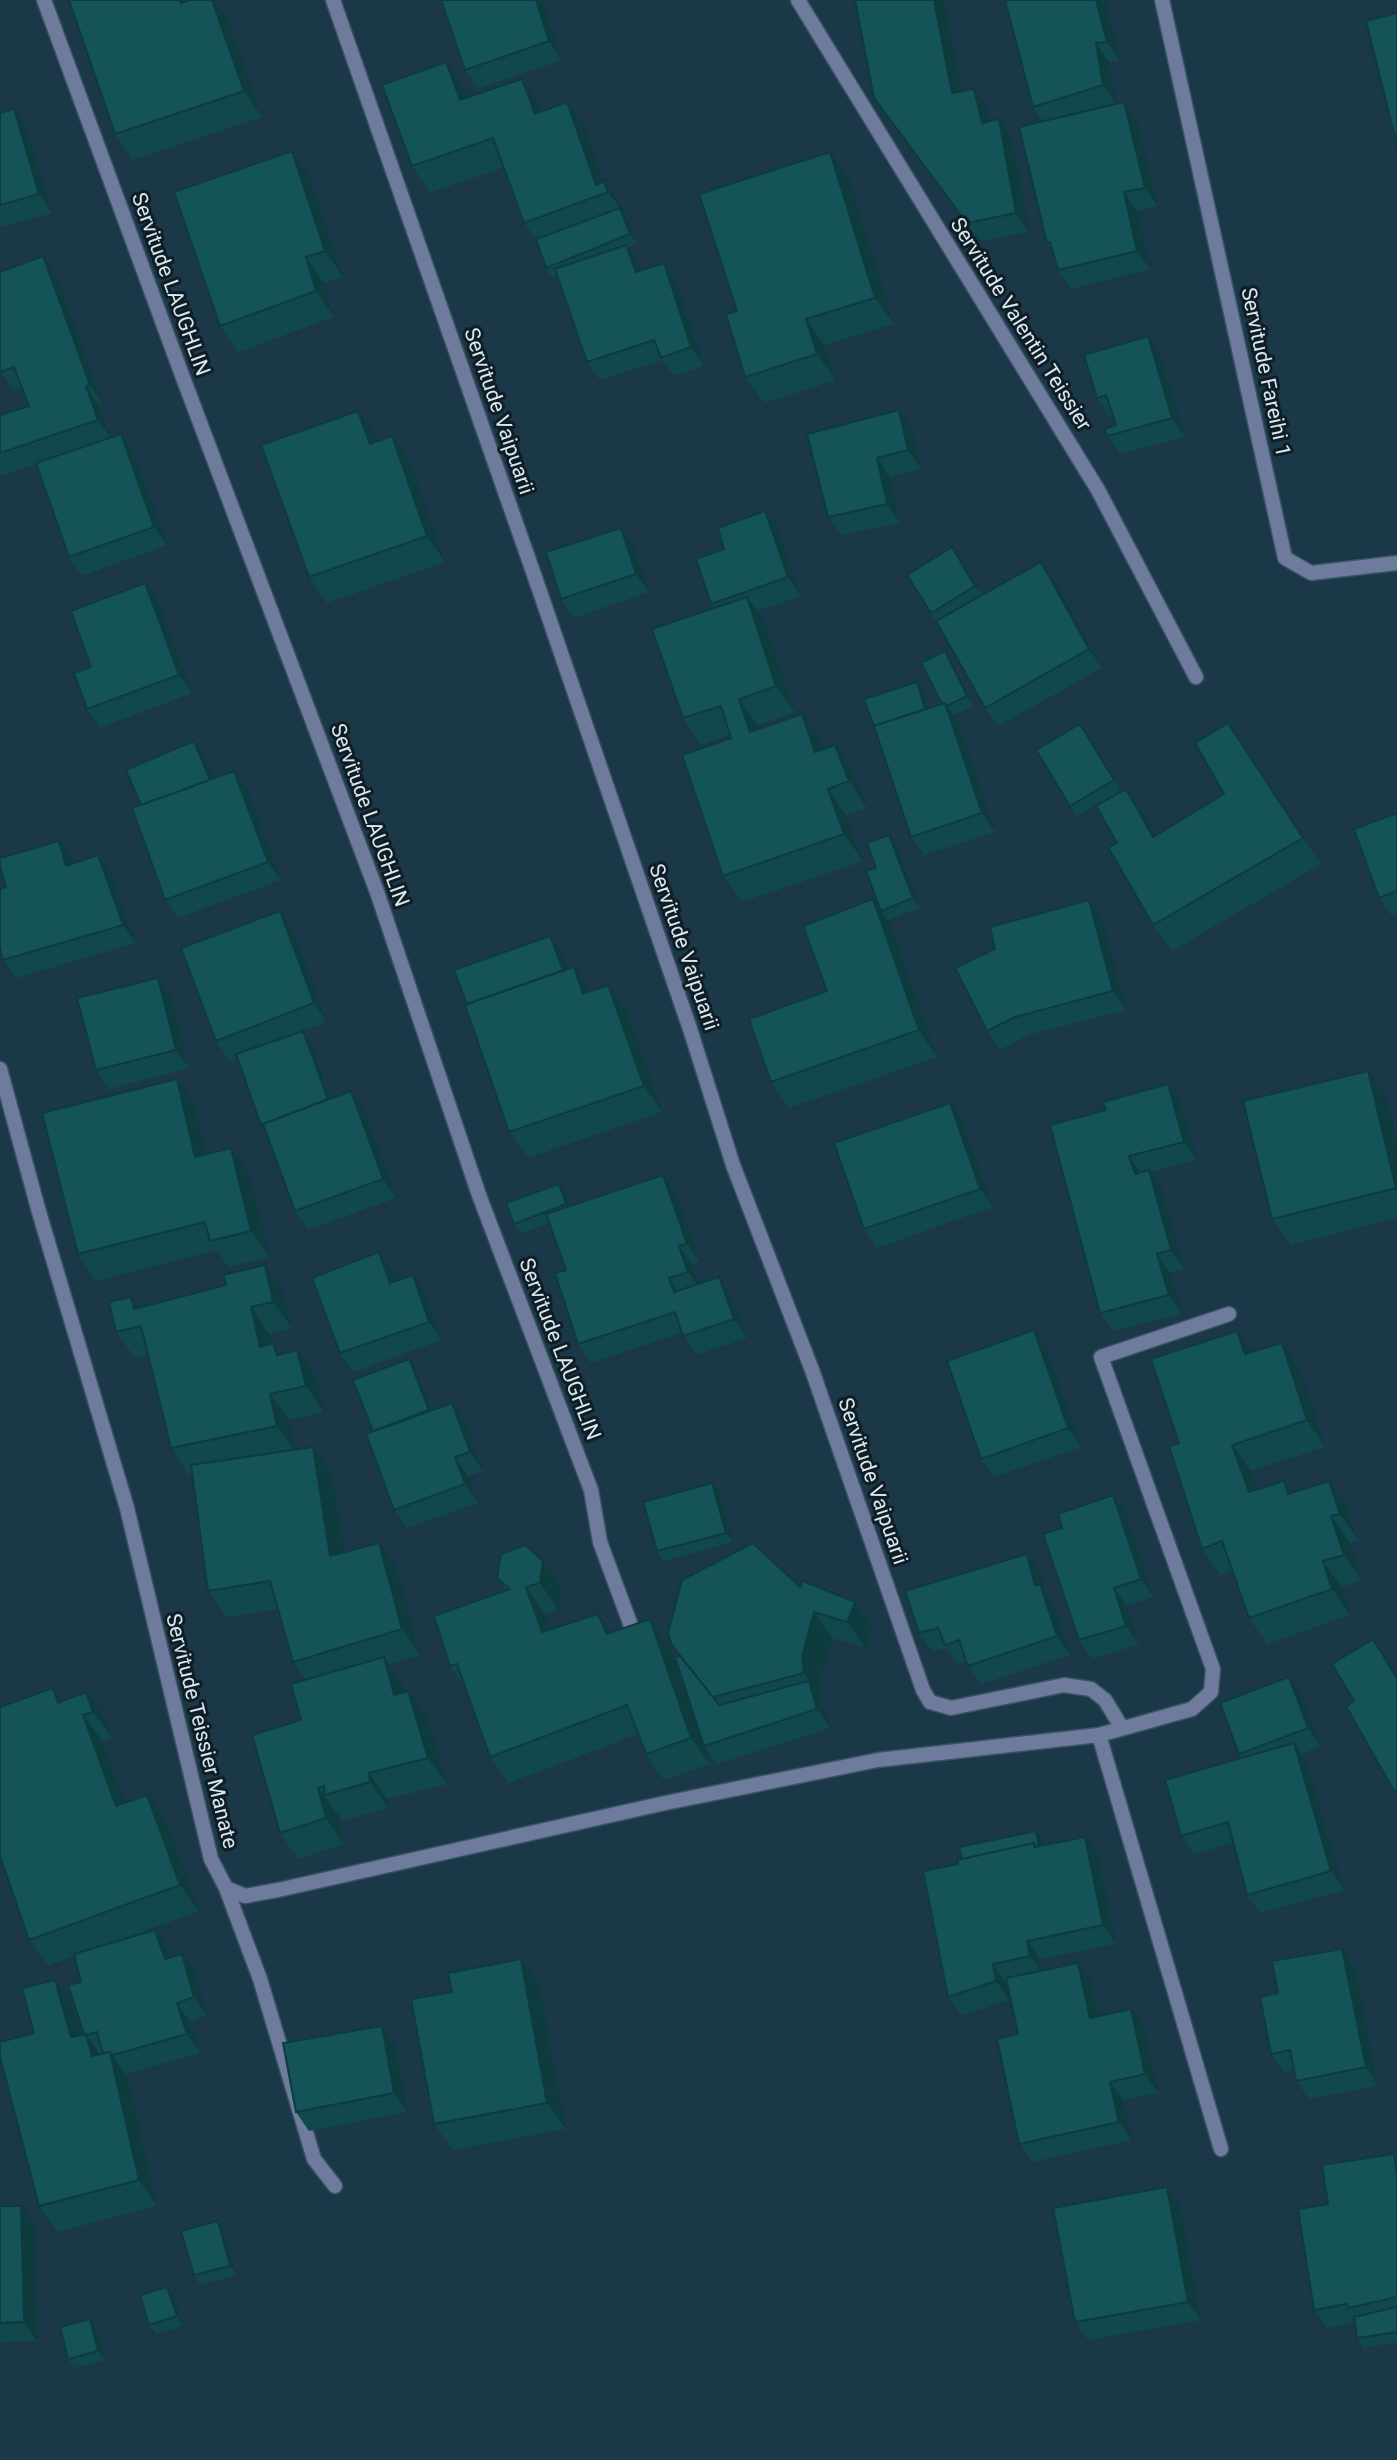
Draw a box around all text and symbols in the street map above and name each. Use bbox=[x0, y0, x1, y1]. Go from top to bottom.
street label: Servitude LAUGHLIN bbox=[127, 189, 215, 379]
street label: Servitude Valentin Teissier bbox=[946, 213, 1096, 435]
street label: Servitude Fareihi 1 bbox=[1236, 285, 1296, 459]
street label: Servitude Vaipuarii bbox=[459, 325, 539, 497]
street label: Servitude LAUGHLIN bbox=[326, 720, 414, 910]
street label: Servitude Vaipuarii bbox=[644, 861, 724, 1033]
street label: Servitude LAUGHLIN bbox=[514, 1255, 606, 1443]
street label: Servitude Vaipuarii bbox=[833, 1395, 913, 1567]
street label: Servitude Teissier Manate bbox=[161, 1611, 243, 1851]

